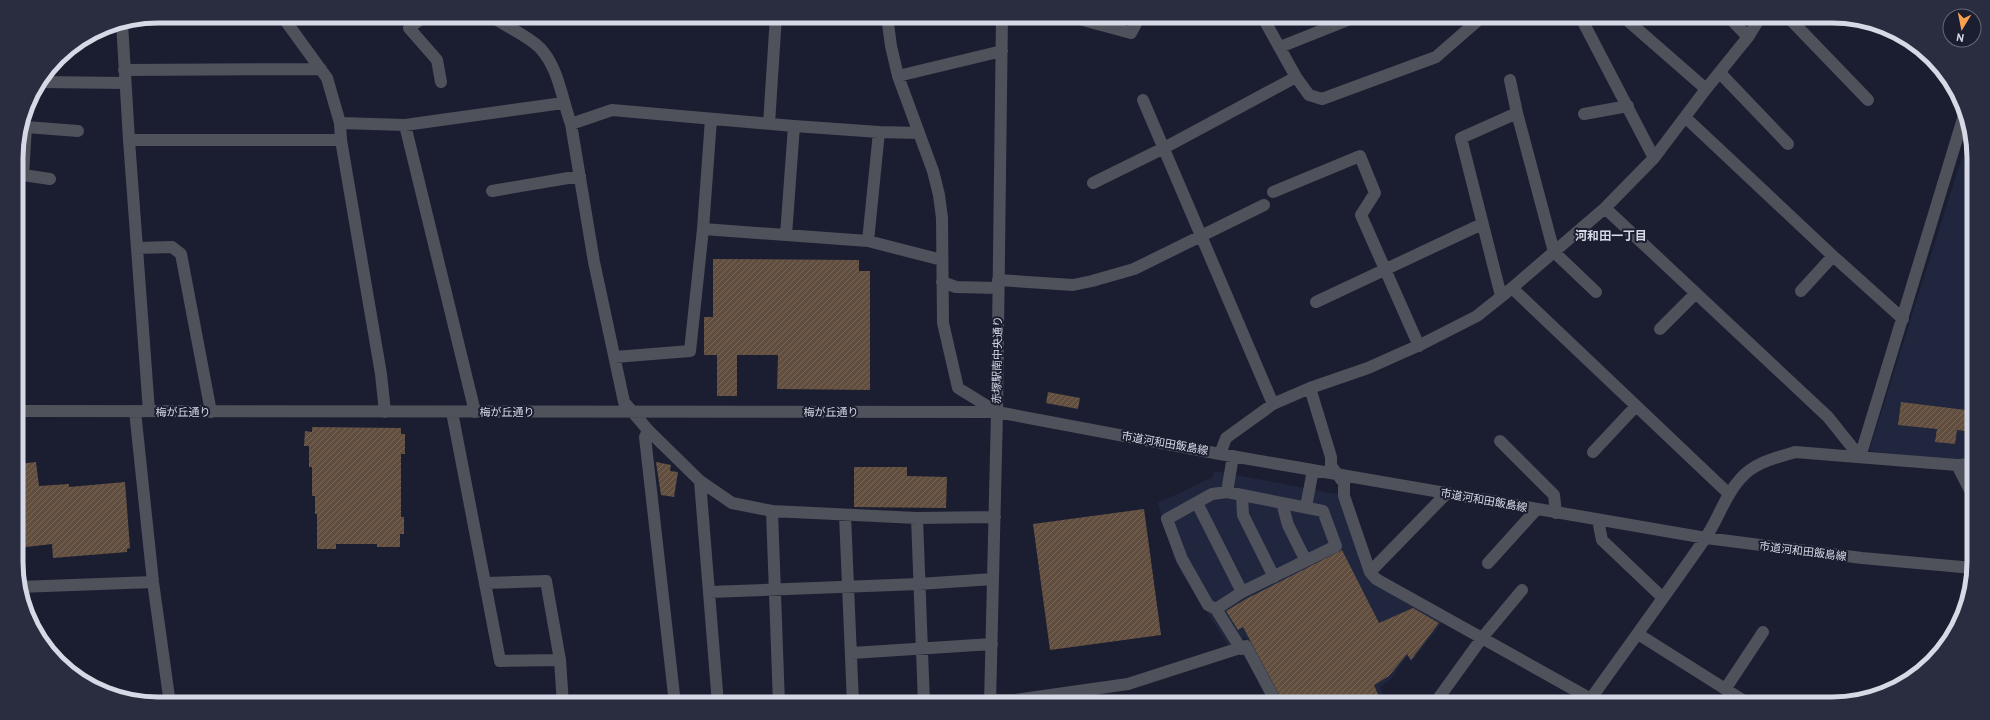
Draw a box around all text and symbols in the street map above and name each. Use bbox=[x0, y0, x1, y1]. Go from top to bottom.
north arrow bbox=[1942, 8, 1982, 48]
text: N bbox=[1955, 29, 1966, 44]
district label: 河和田一丁目 bbox=[1575, 229, 1647, 245]
street label: 赤塚駅南中央通り bbox=[990, 316, 1006, 404]
street label: 梅が丘通り bbox=[156, 406, 211, 420]
street label: 梅が丘通り bbox=[480, 406, 535, 420]
street label: 梅が丘通り bbox=[804, 406, 859, 420]
street label: 市道河和田飯島線 bbox=[1120, 429, 1209, 459]
street label: 市道河和田飯島線 bbox=[1439, 486, 1528, 516]
street label: 市道河和田飯島線 bbox=[1758, 540, 1847, 564]

